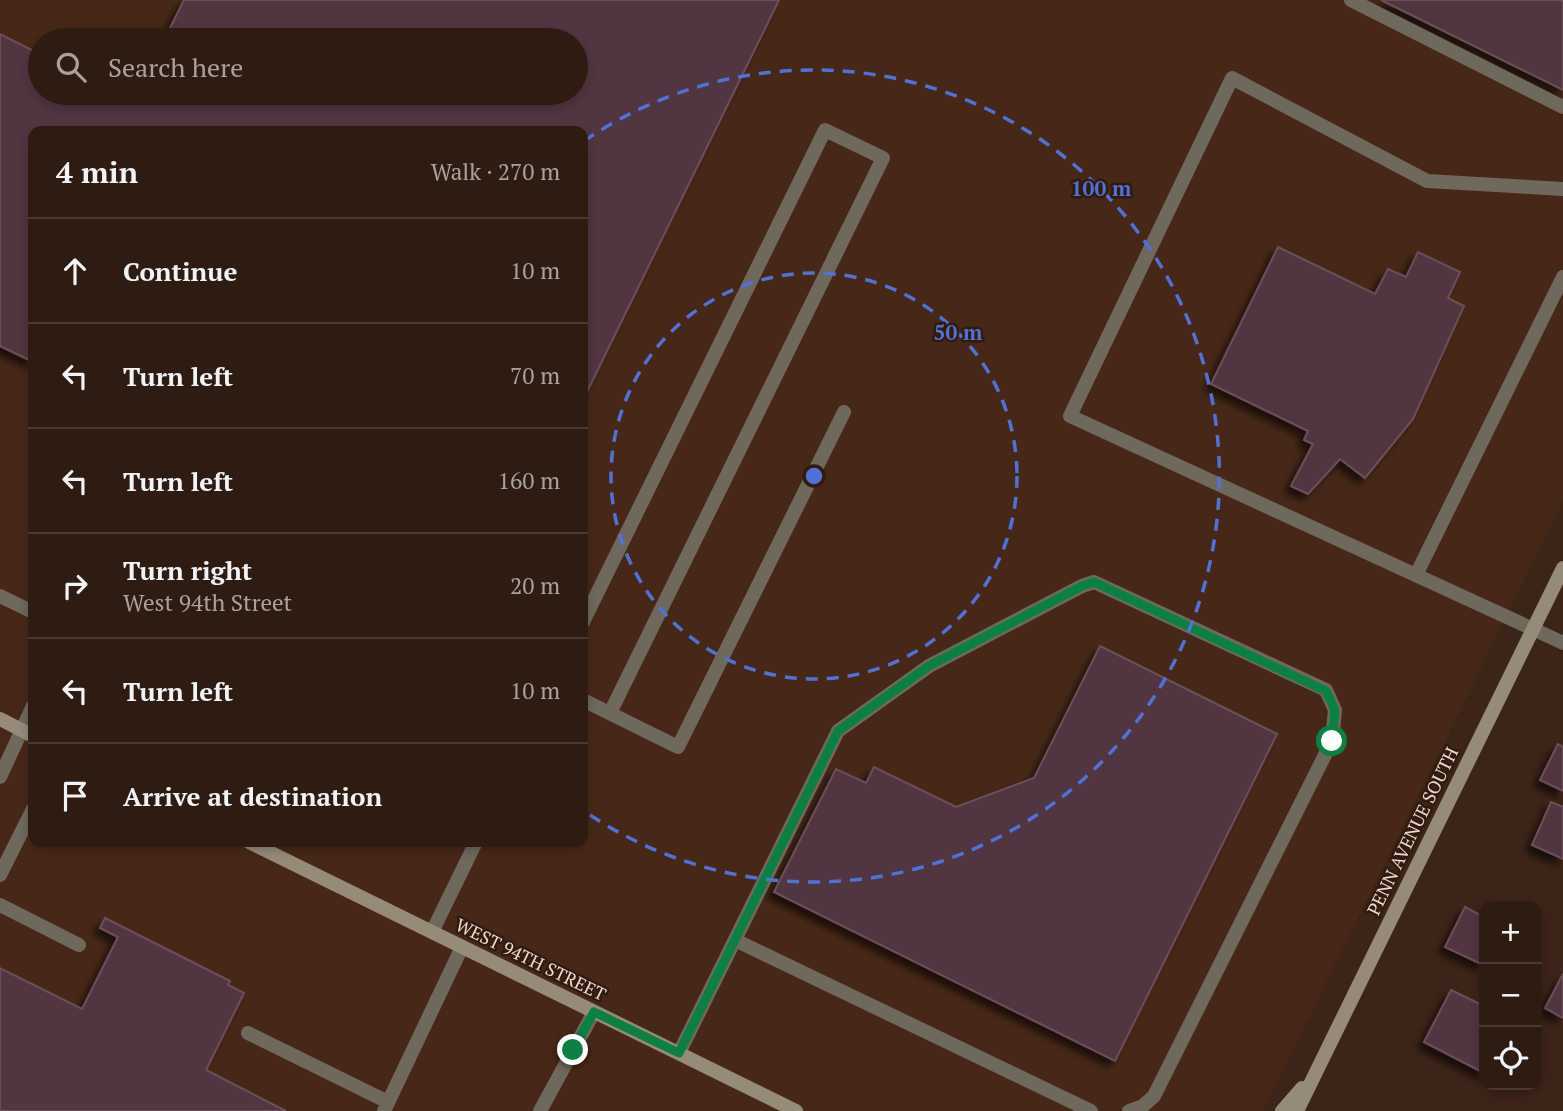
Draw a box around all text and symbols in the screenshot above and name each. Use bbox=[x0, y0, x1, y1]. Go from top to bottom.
search box bbox=[28, 28, 588, 105]
icon: search bbox=[52, 48, 90, 86]
text: Search here bbox=[108, 50, 243, 84]
text: 4 min bbox=[56, 152, 138, 192]
text: Walk · 270 m bbox=[431, 156, 560, 187]
text: 100 m bbox=[1071, 174, 1132, 202]
icon: ahead bbox=[56, 252, 94, 290]
text: Continue bbox=[123, 254, 237, 288]
text: 10 m bbox=[510, 255, 560, 286]
text: 50 m bbox=[934, 318, 983, 346]
icon: left bbox=[56, 357, 94, 395]
text: Turn left bbox=[123, 359, 233, 393]
text: 70 m bbox=[510, 360, 560, 391]
icon: left bbox=[56, 462, 94, 500]
text: Turn left bbox=[123, 464, 233, 498]
centre of rings bbox=[802, 464, 826, 488]
text: 160 m bbox=[498, 465, 560, 496]
text: Turn right bbox=[123, 553, 252, 587]
icon: right bbox=[56, 567, 94, 605]
text: 20 m bbox=[510, 570, 560, 601]
text: West 94th Street bbox=[123, 587, 292, 618]
icon: left bbox=[56, 672, 94, 710]
text: Turn left bbox=[123, 674, 233, 708]
text: 10 m bbox=[510, 675, 560, 706]
route start bbox=[1316, 725, 1347, 756]
street label: PENN AVENUE SOUTH bbox=[1361, 743, 1463, 919]
icon: arrive bbox=[56, 777, 94, 815]
text: Arrive at destination bbox=[123, 779, 382, 813]
map controls bbox=[1479, 901, 1542, 1090]
button: + bbox=[1479, 901, 1542, 964]
street label: WEST 94TH STREET bbox=[452, 912, 610, 1006]
button: − bbox=[1479, 964, 1542, 1027]
button: locate bbox=[1479, 1027, 1542, 1090]
route end bbox=[557, 1034, 588, 1065]

